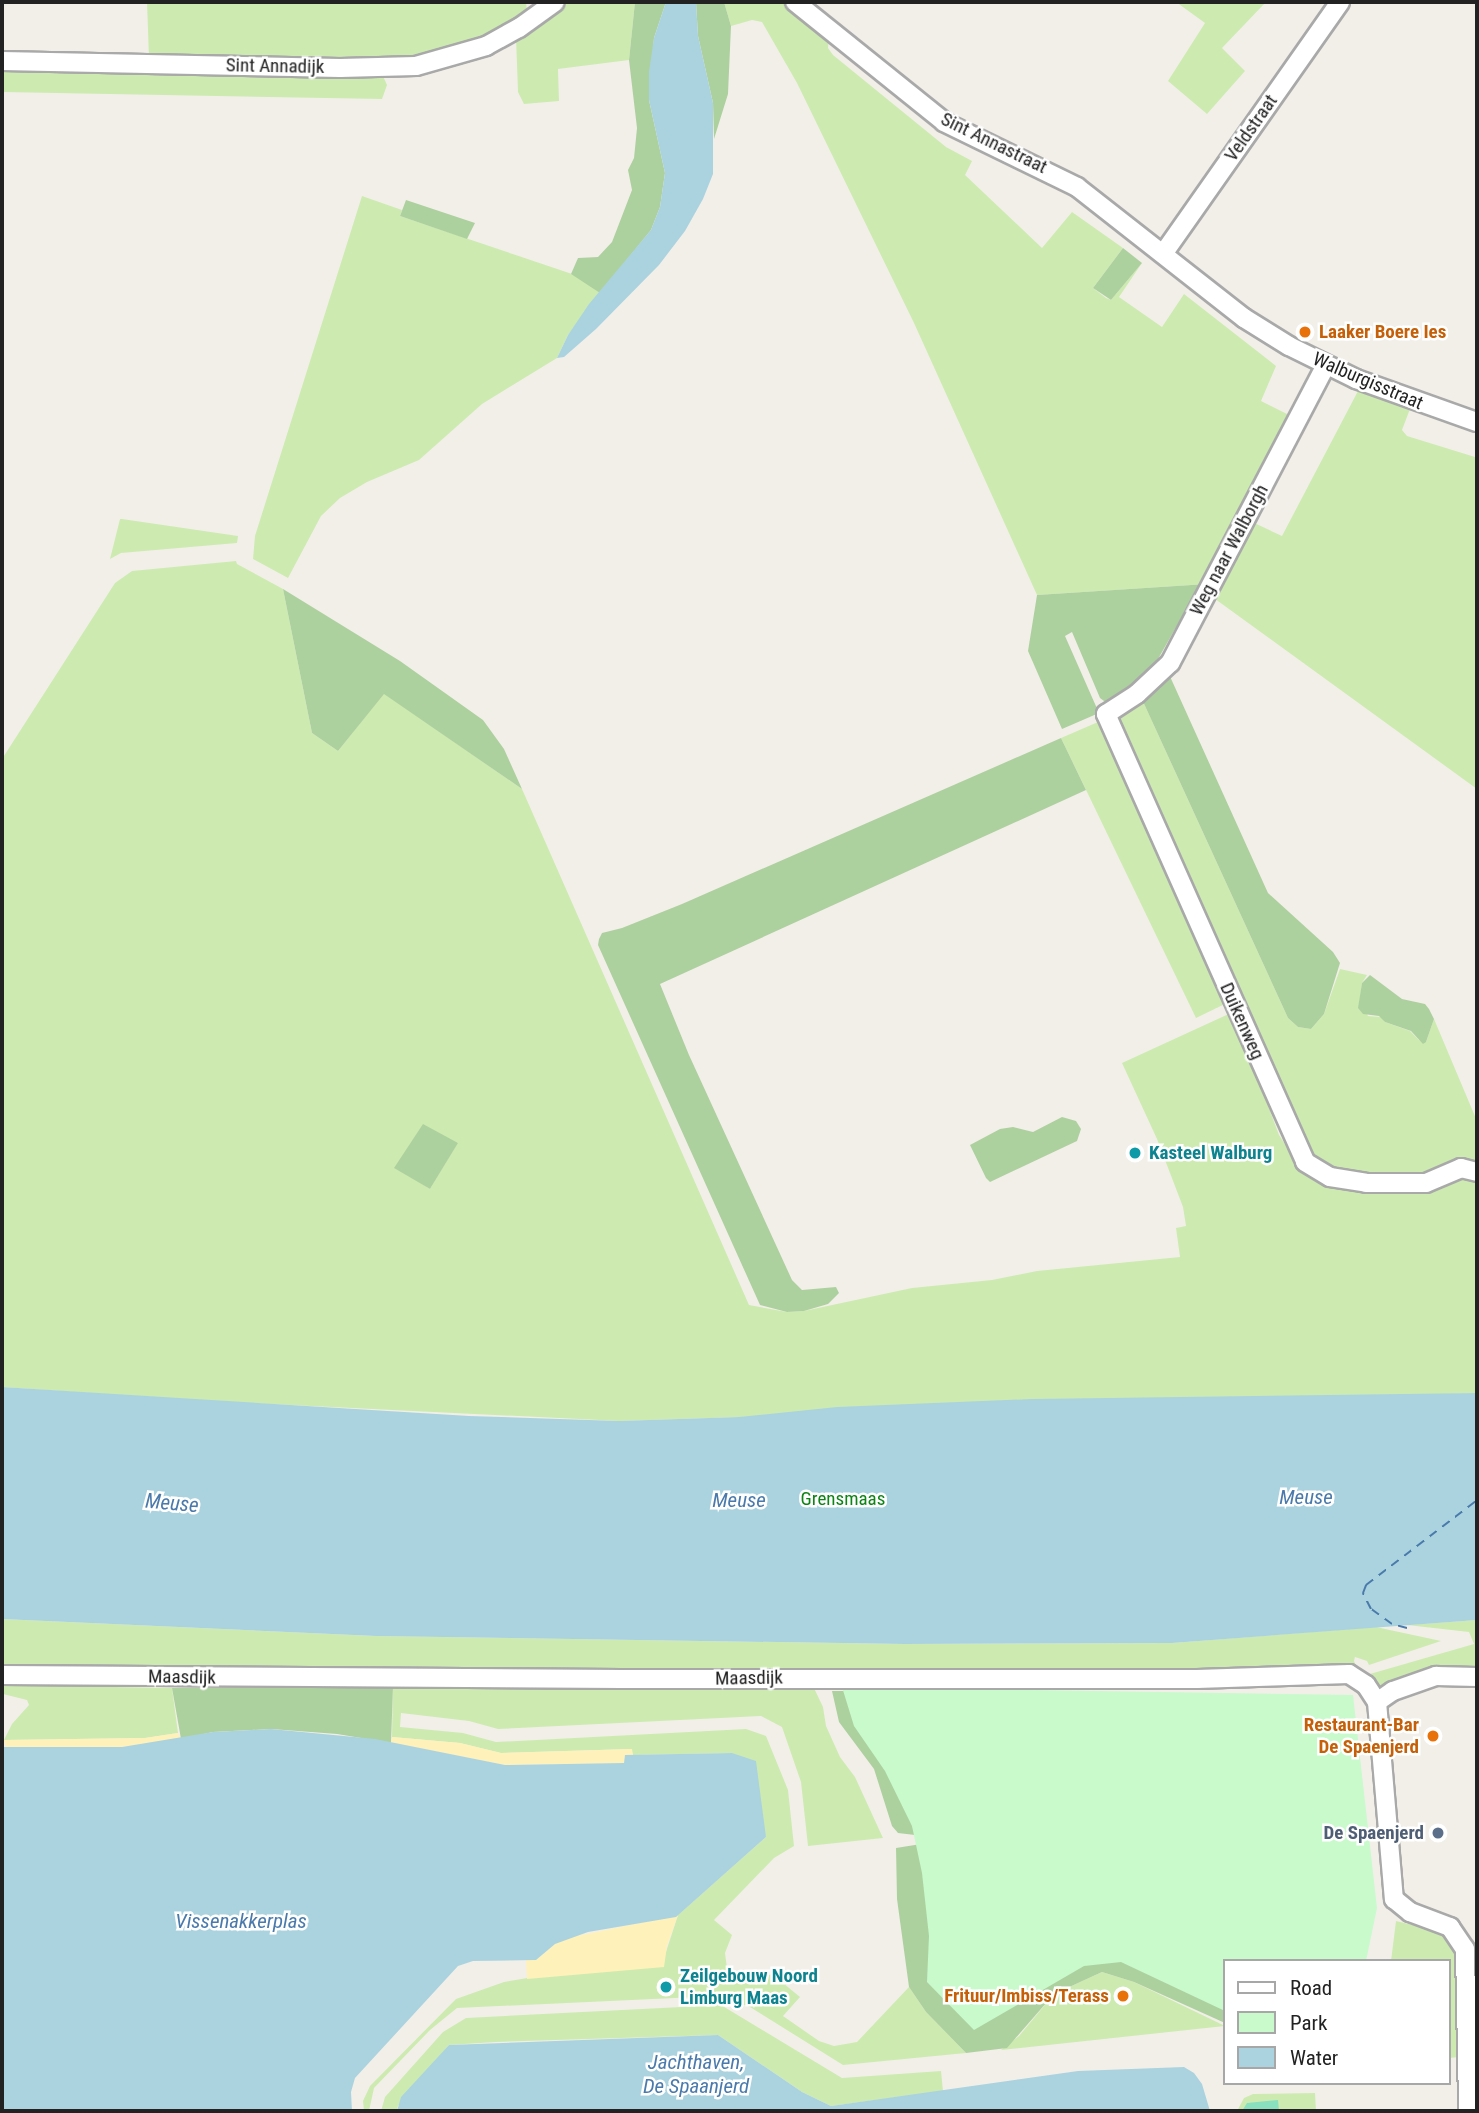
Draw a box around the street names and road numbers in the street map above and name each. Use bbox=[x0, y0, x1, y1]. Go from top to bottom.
street label: Sint Annadijk bbox=[226, 54, 324, 78]
street label: Veldstraat bbox=[1220, 90, 1282, 166]
street label: Sint Annastraat bbox=[937, 107, 1051, 179]
street label: Walburgisstraat bbox=[1309, 348, 1427, 414]
street label: Weg naar Walborgh bbox=[1185, 481, 1273, 619]
street label: Duikenweg bbox=[1215, 979, 1269, 1063]
street label: Maasdijk bbox=[148, 1665, 216, 1689]
street label: Maasdijk bbox=[715, 1666, 783, 1690]

